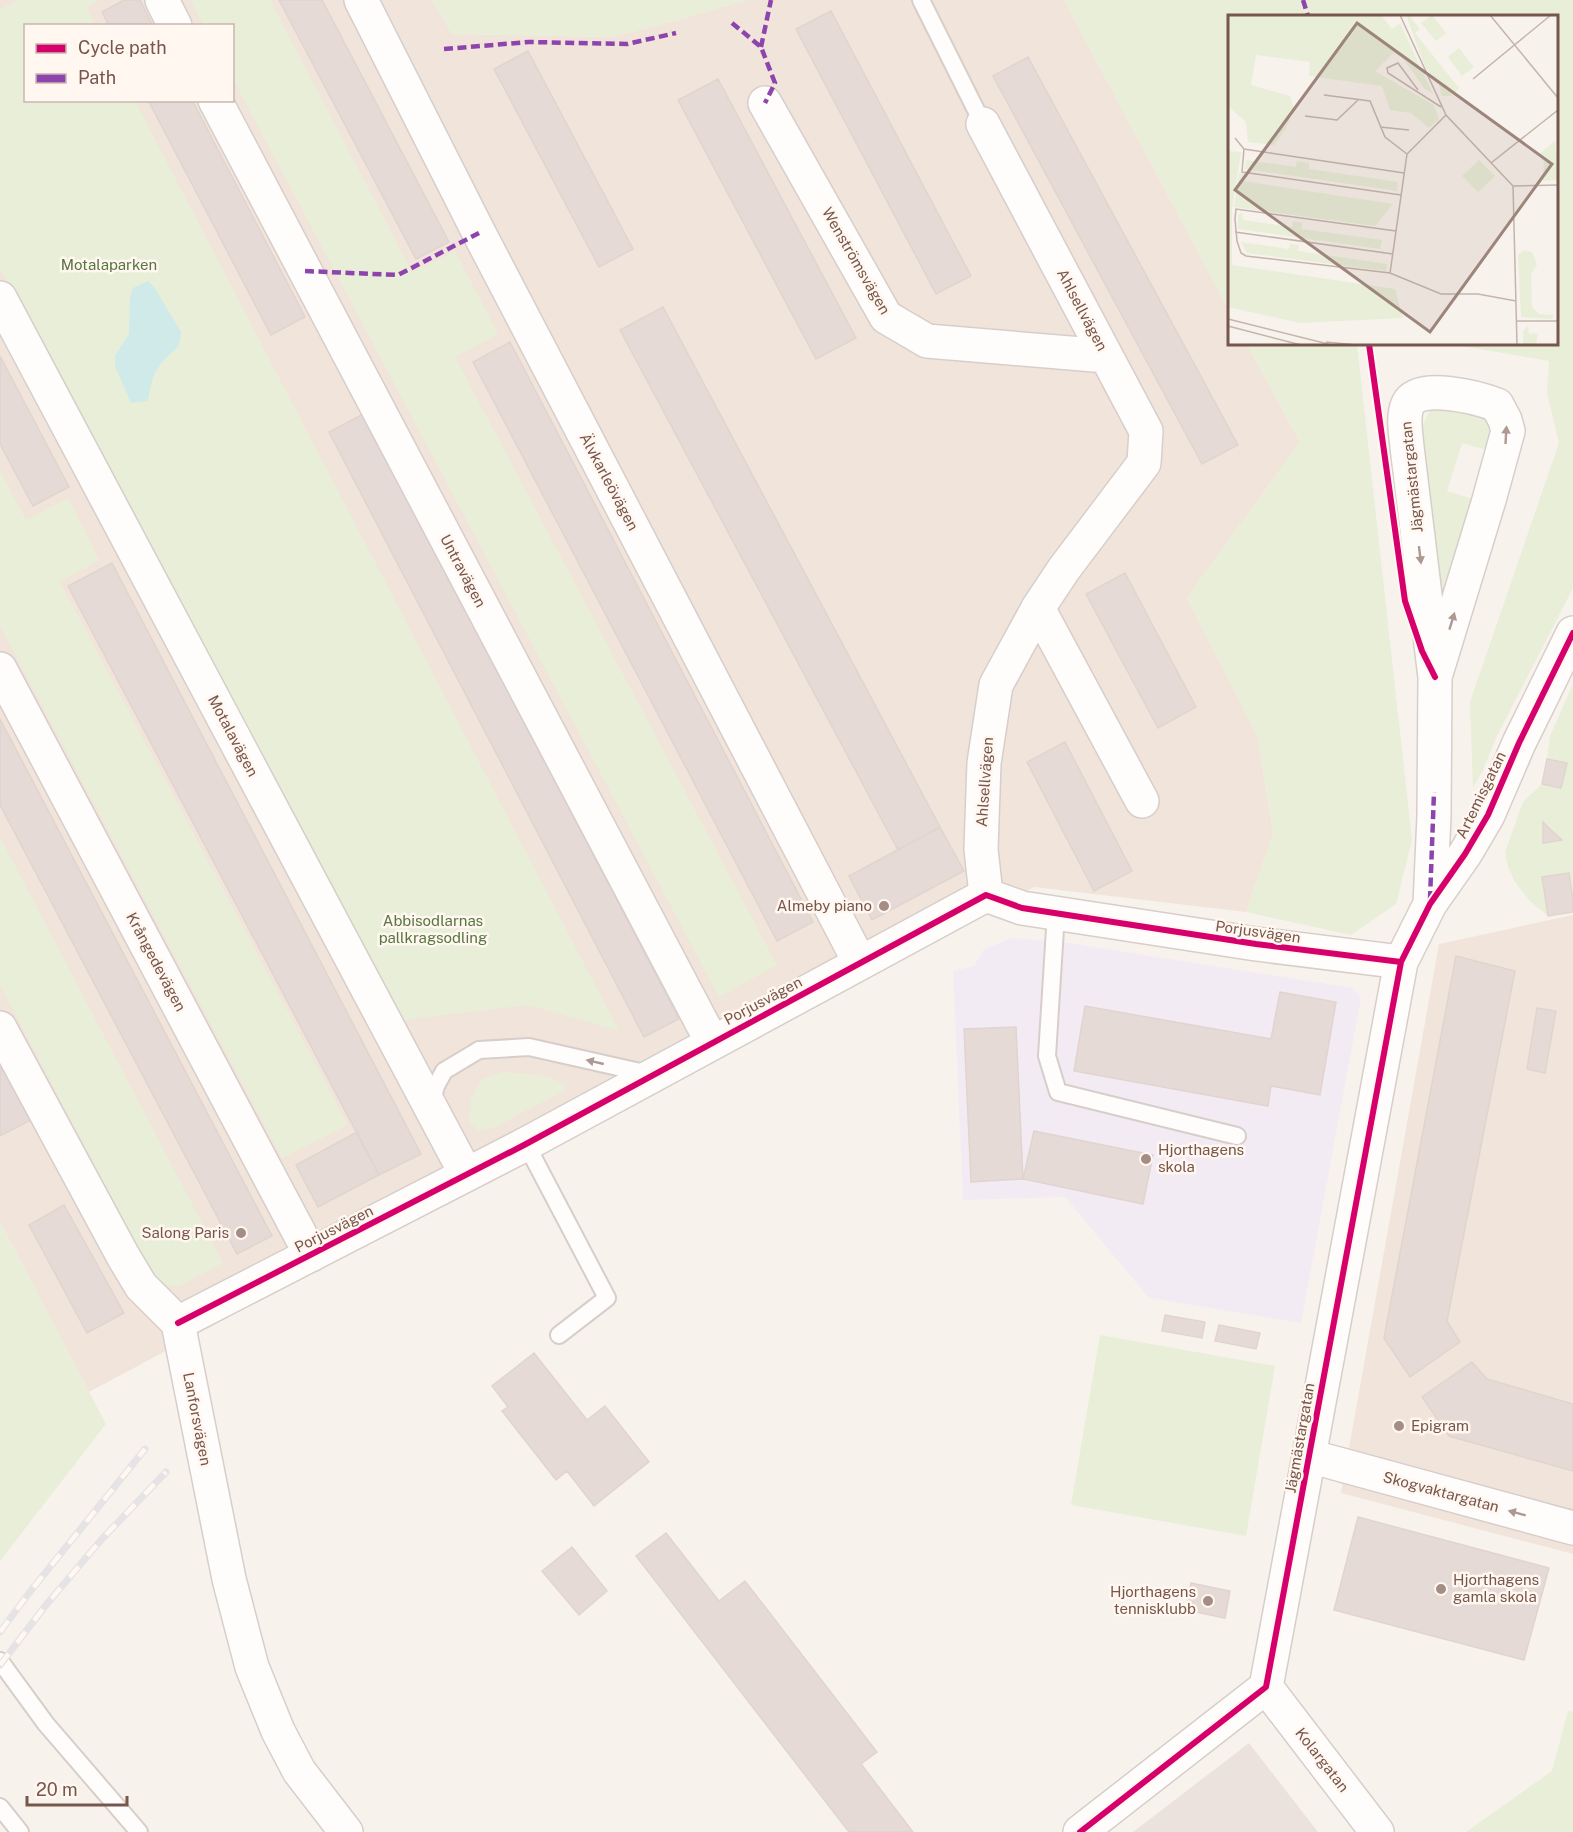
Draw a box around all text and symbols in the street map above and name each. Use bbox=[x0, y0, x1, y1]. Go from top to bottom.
inset map bbox=[1228, 15, 1558, 345]
legend bbox=[24, 24, 234, 102]
text: Cycle path bbox=[78, 37, 167, 58]
text: Path bbox=[78, 67, 116, 88]
street label: Wenströmsvägen bbox=[819, 204, 894, 317]
park label: Motalaparken bbox=[61, 256, 157, 273]
street label: Ahlsellvägen bbox=[1054, 266, 1111, 354]
street label: Jägmästargatan bbox=[1397, 421, 1426, 533]
one-way arrow bbox=[1501, 425, 1511, 444]
street label: Älvkarleövägen bbox=[577, 430, 643, 533]
street label: Untravägen bbox=[437, 531, 490, 610]
one-way arrow bbox=[1415, 546, 1425, 565]
one-way arrow bbox=[1448, 612, 1457, 630]
street label: Motalavägen bbox=[205, 692, 262, 779]
street label: Ahlsellvägen bbox=[973, 736, 996, 828]
street label: Artemisgatan bbox=[1452, 749, 1509, 841]
place label: Almeby piano bbox=[777, 897, 872, 914]
marker: Almeby piano bbox=[877, 899, 891, 913]
street label: Krångedevägen bbox=[123, 909, 190, 1014]
park label: Abbisodlarnas pallkragsodling bbox=[379, 912, 487, 946]
street label: Porjusvägen bbox=[1214, 917, 1302, 946]
street label: Porjusvägen bbox=[721, 973, 805, 1028]
one-way arrow bbox=[586, 1057, 605, 1067]
place label: Hjorthagens skola bbox=[1158, 1141, 1244, 1175]
marker: Hjorthagens skola bbox=[1139, 1152, 1153, 1166]
street label: Porjusvägen bbox=[292, 1201, 376, 1256]
place label: Salong Paris bbox=[142, 1224, 229, 1241]
marker: Salong Paris bbox=[234, 1226, 248, 1240]
street label: Lanforsvägen bbox=[180, 1371, 215, 1467]
street label: Jägmästargatan bbox=[1281, 1381, 1318, 1494]
place label: Epigram bbox=[1411, 1417, 1469, 1434]
marker: Epigram bbox=[1392, 1419, 1406, 1433]
street label: Skogvaktargatan bbox=[1381, 1468, 1501, 1515]
one-way arrow bbox=[1507, 1508, 1525, 1517]
place label: Hjorthagens gamla skola bbox=[1453, 1571, 1539, 1605]
marker: Hjorthagens gamla skola bbox=[1434, 1582, 1448, 1596]
place label: Hjorthagens tennisklubb bbox=[1110, 1583, 1196, 1617]
marker: Hjorthagens tennisklubb bbox=[1201, 1594, 1215, 1608]
street label: Kolargatan bbox=[1292, 1724, 1353, 1795]
scale bar bbox=[27, 1769, 128, 1807]
text: 20 m bbox=[36, 1779, 78, 1800]

